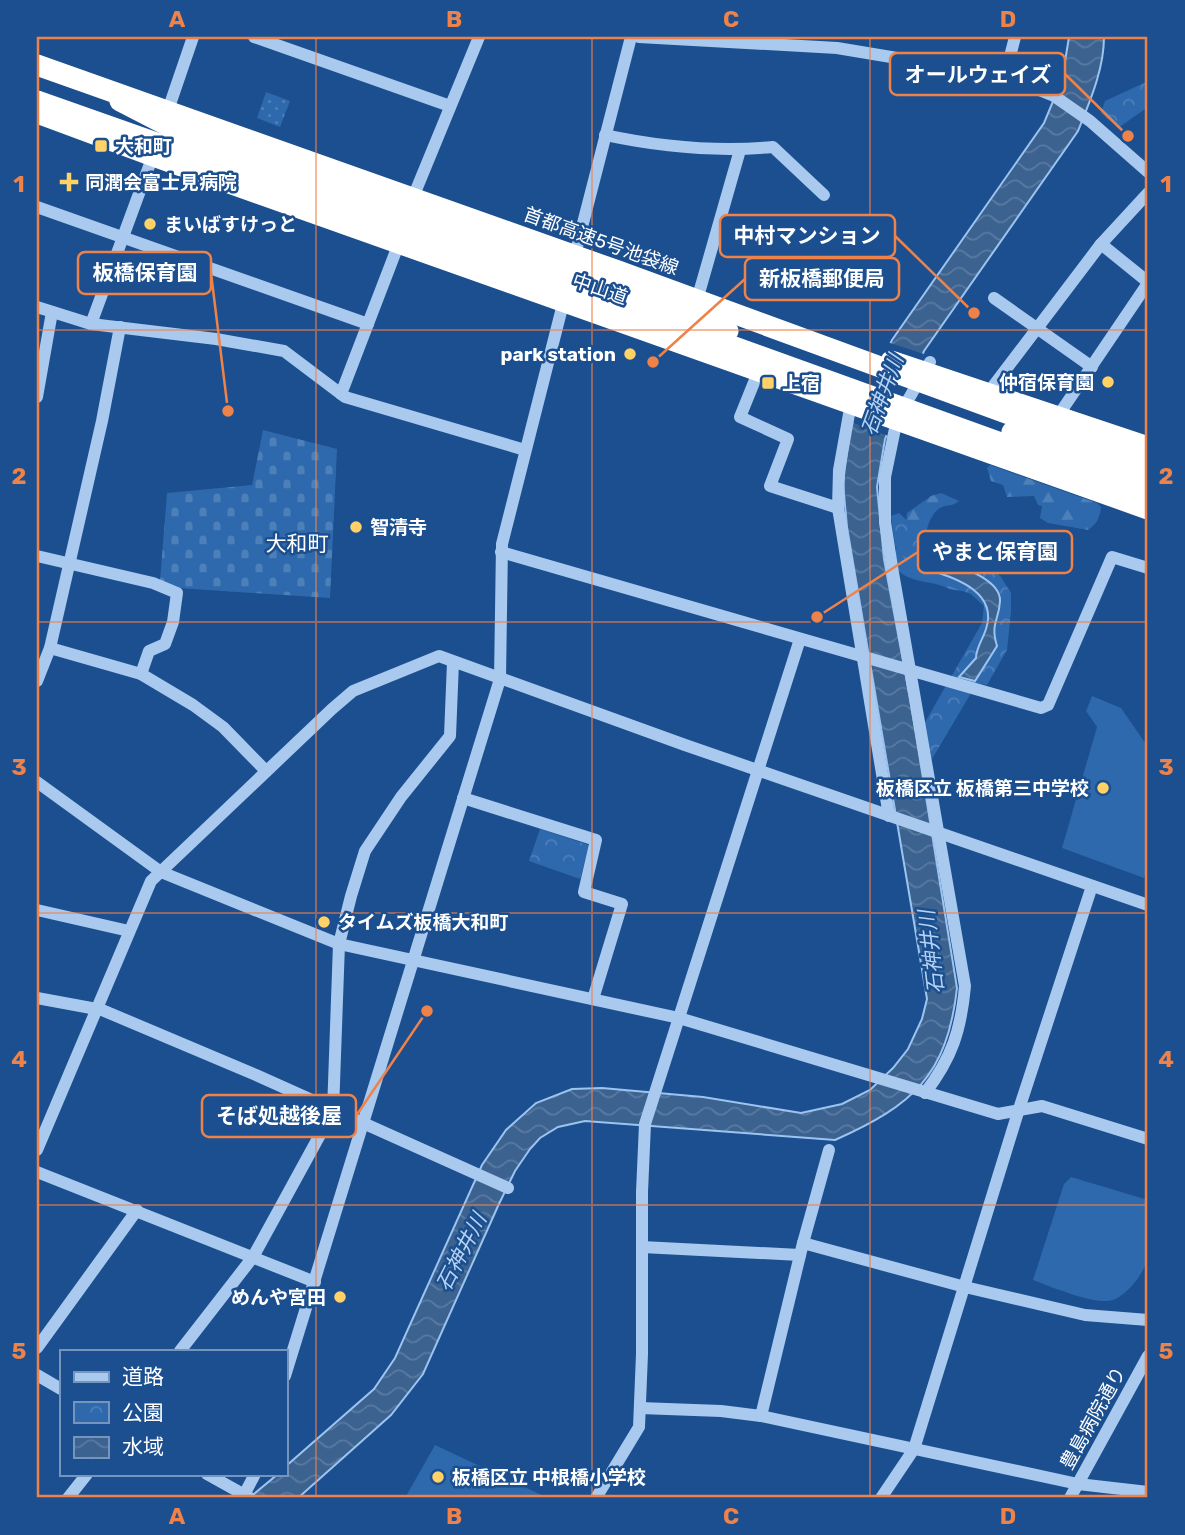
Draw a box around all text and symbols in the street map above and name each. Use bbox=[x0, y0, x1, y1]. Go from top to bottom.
text: A bbox=[169, 5, 186, 33]
text: B bbox=[446, 5, 462, 33]
text: C bbox=[723, 5, 739, 33]
text: D bbox=[1000, 5, 1016, 33]
callout: オールウェイズ bbox=[890, 53, 1065, 95]
text: オールウェイズ bbox=[905, 62, 1051, 87]
place label: 大和町 bbox=[115, 135, 172, 158]
marker: 大和町 bbox=[93, 138, 109, 154]
text: 1 bbox=[13, 170, 25, 198]
text: 1 bbox=[1160, 170, 1172, 198]
place label: 同潤会富士見病院 bbox=[85, 171, 237, 194]
marker: 同潤会富士見病院 bbox=[59, 172, 79, 192]
street label: 首都高速5号池袋線 bbox=[520, 202, 682, 280]
place label: まいばすけっと bbox=[164, 213, 297, 236]
callout: 中村マンション bbox=[720, 215, 895, 257]
marker: まいばすけっと bbox=[142, 216, 158, 232]
text: 中村マンション bbox=[734, 223, 881, 248]
callout: 板橋保育園 bbox=[78, 252, 211, 294]
callout: 新板橋郵便局 bbox=[745, 258, 899, 300]
text: 板橋保育園 bbox=[93, 260, 198, 285]
text: 新板橋郵便局 bbox=[759, 266, 885, 291]
street label: 中山道 bbox=[569, 269, 631, 309]
place label: park station bbox=[501, 343, 616, 366]
marker: park station bbox=[622, 346, 638, 362]
water label: 石神井川 bbox=[856, 349, 909, 439]
place label: 仲宿保育園 bbox=[999, 371, 1094, 394]
place label: 上宿 bbox=[782, 372, 820, 395]
marker: 仲宿保育園 bbox=[1100, 374, 1116, 390]
marker: 上宿 bbox=[760, 375, 776, 391]
text: 2 bbox=[12, 462, 26, 490]
text: 2 bbox=[1159, 462, 1173, 490]
place label: 智清寺 bbox=[370, 516, 427, 539]
marker: 智清寺 bbox=[348, 519, 364, 535]
district label: 大和町 bbox=[266, 531, 329, 556]
callout: やまと保育園 bbox=[918, 531, 1072, 573]
text: やまと保育園 bbox=[932, 539, 1058, 564]
text: 3 bbox=[11, 753, 27, 781]
text: 3 bbox=[1158, 753, 1174, 781]
place label: 板橋区立 板橋第三中学校 bbox=[876, 777, 1089, 800]
marker: 板橋区立 板橋第三中学校 bbox=[1095, 780, 1111, 796]
water label: 石神井川 bbox=[913, 907, 949, 995]
place label: タイムズ板橋大和町 bbox=[338, 911, 509, 934]
marker: タイムズ板橋大和町 bbox=[316, 914, 332, 930]
text: 4 bbox=[11, 1045, 27, 1073]
text: 4 bbox=[1158, 1045, 1174, 1073]
callout: そば処越後屋 bbox=[202, 1095, 356, 1137]
text: そば処越後屋 bbox=[216, 1103, 342, 1128]
water label: 石神井川 bbox=[431, 1207, 492, 1295]
place label: めんや宮田 bbox=[231, 1286, 326, 1309]
marker: めんや宮田 bbox=[332, 1289, 348, 1305]
text: 5 bbox=[12, 1337, 27, 1365]
text: 5 bbox=[1159, 1337, 1174, 1365]
legend bbox=[60, 1350, 287, 1476]
street label: 豊島病院通り bbox=[1055, 1363, 1131, 1473]
text: 道路 bbox=[122, 1364, 164, 1389]
text: 公園 bbox=[122, 1400, 164, 1425]
text: 水域 bbox=[122, 1434, 164, 1459]
place label: 板橋区立 中根橋小学校 bbox=[452, 1466, 646, 1489]
marker: 板橋区立 中根橋小学校 bbox=[430, 1469, 446, 1485]
text: A bbox=[169, 1502, 186, 1530]
text: B bbox=[446, 1502, 462, 1530]
text: C bbox=[723, 1502, 739, 1530]
text: D bbox=[1000, 1502, 1016, 1530]

